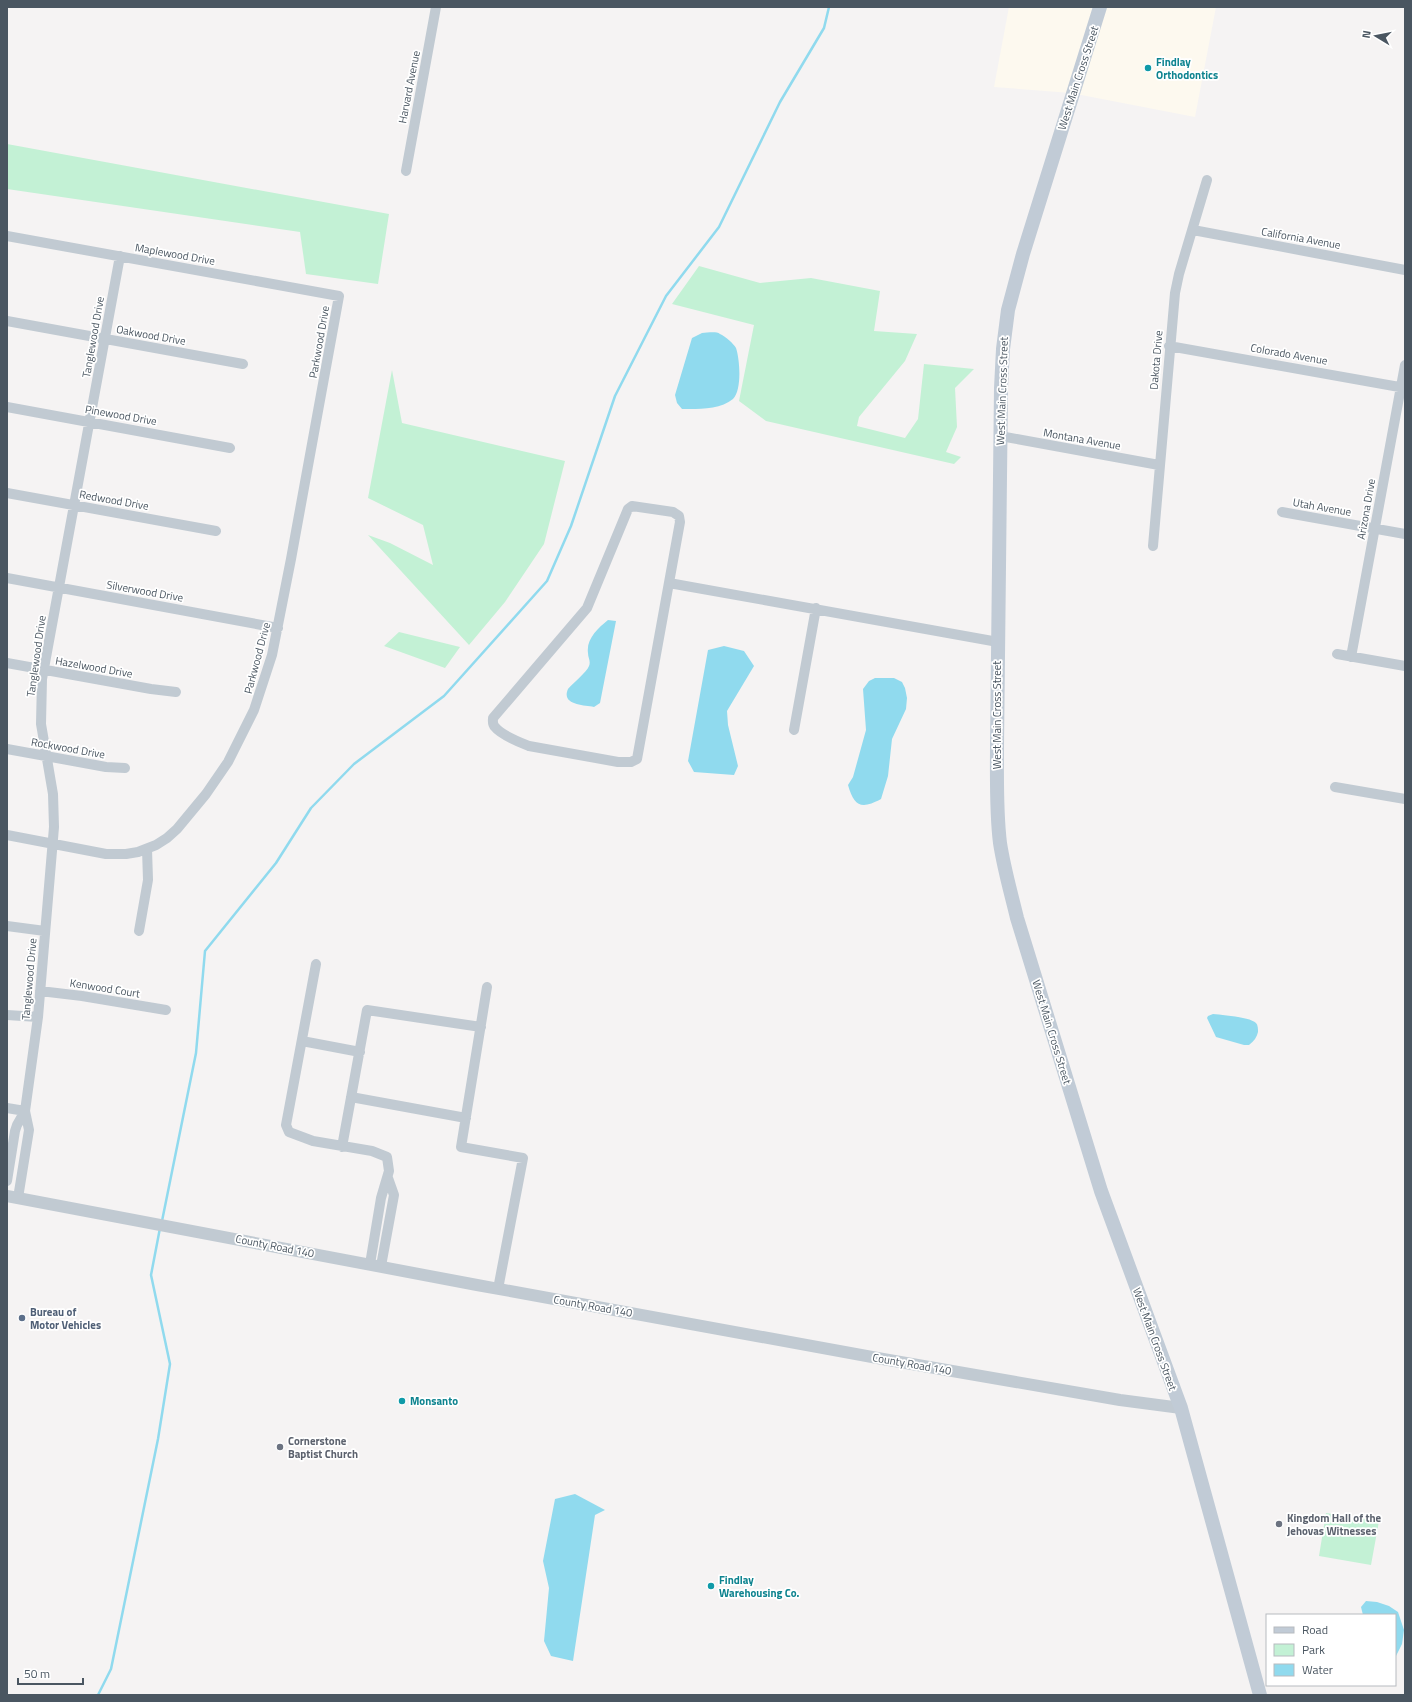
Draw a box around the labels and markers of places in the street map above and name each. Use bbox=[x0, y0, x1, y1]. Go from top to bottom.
place label: Findlay Orthodontics bbox=[1156, 54, 1218, 83]
marker: Findlay Orthodontics bbox=[1143, 63, 1153, 73]
place label: Bureau of Motor Vehicles bbox=[30, 1304, 101, 1333]
marker: Bureau of Motor Vehicles bbox=[17, 1313, 27, 1323]
place label: Monsanto bbox=[410, 1393, 458, 1409]
marker: Monsanto bbox=[397, 1396, 407, 1406]
place label: Cornerstone Baptist Church bbox=[288, 1433, 358, 1462]
marker: Cornerstone Baptist Church bbox=[275, 1442, 285, 1452]
place label: Kingdom Hall of the Jehovas Witnesses bbox=[1287, 1510, 1382, 1539]
marker: Kingdom Hall of the Jehovas Witnesses bbox=[1274, 1519, 1284, 1529]
place label: Findlay Warehousing Co. bbox=[719, 1572, 800, 1601]
marker: Findlay Warehousing Co. bbox=[706, 1581, 716, 1591]

